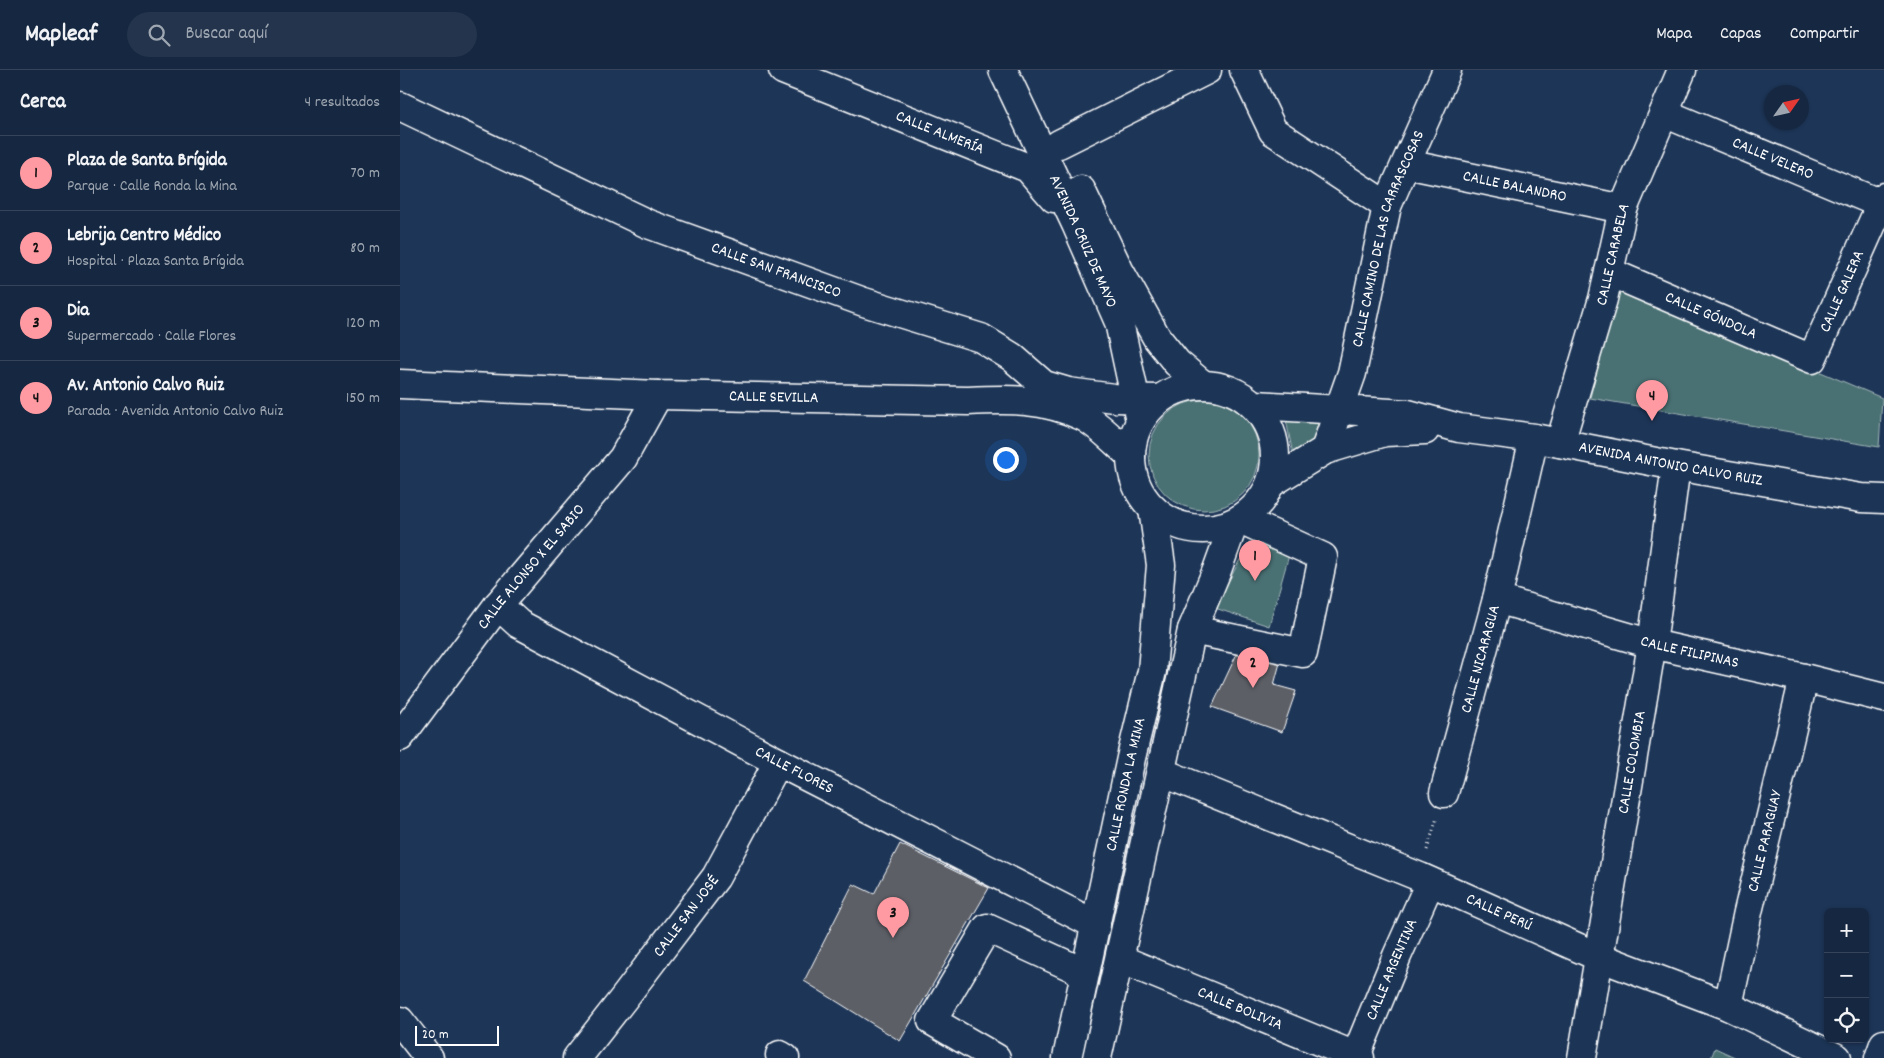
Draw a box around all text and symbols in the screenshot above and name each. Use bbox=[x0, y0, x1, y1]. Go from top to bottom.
search box bbox=[127, 12, 477, 57]
text: Mapleaf bbox=[25, 18, 97, 52]
icon: search bbox=[145, 21, 173, 49]
text: Buscar aquí bbox=[185, 21, 268, 48]
text: Mapa bbox=[1656, 22, 1692, 47]
text: Capas bbox=[1720, 22, 1762, 47]
text: Compartir bbox=[1790, 22, 1859, 47]
north arrow bbox=[1764, 85, 1809, 130]
text: Cerca bbox=[20, 88, 66, 118]
text: 4 resultados bbox=[305, 91, 380, 114]
street label: CALLE ALMERÍA bbox=[892, 105, 988, 161]
street label: CALLE CAMINO DE LAS CARRASCOSAS bbox=[1346, 127, 1430, 349]
street label: CALLE VELERO bbox=[1729, 131, 1817, 186]
text: Plaza de Santa Brígida bbox=[67, 148, 227, 175]
text: 1 bbox=[34, 162, 38, 185]
text: 70 m bbox=[350, 162, 380, 185]
street label: CALLE BALANDRO bbox=[1461, 165, 1569, 209]
street label: AVENIDA CRUZ DE MAYO bbox=[1043, 171, 1123, 311]
text: Parque · Calle Ronda la Mina bbox=[67, 175, 237, 198]
street label: CALLE CARABELA bbox=[1590, 199, 1636, 308]
text: Lebrija Centro Médico bbox=[67, 223, 221, 250]
street label: CALLE SAN FRANCISCO bbox=[708, 236, 844, 304]
text: 2 bbox=[33, 237, 40, 260]
text: 80 m bbox=[350, 237, 380, 260]
street label: CALLE GALERA bbox=[1814, 246, 1871, 336]
text: Hospital · Plaza Santa Brígida bbox=[67, 250, 244, 273]
street label: CALLE GÓNDOLA bbox=[1661, 286, 1761, 346]
text: Dia bbox=[67, 298, 89, 325]
text: 3 bbox=[32, 312, 40, 335]
text: 120 m bbox=[346, 312, 380, 335]
text: Supermercado · Calle Flores bbox=[67, 325, 236, 348]
text: Av. Antonio Calvo Ruiz bbox=[67, 373, 224, 400]
pin: 4 bbox=[1636, 380, 1668, 421]
street label: CALLE SEVILLA bbox=[729, 385, 819, 410]
text: 4 bbox=[33, 387, 39, 410]
text: 150 m bbox=[346, 387, 380, 410]
text: Parada · Avenida Antonio Calvo Ruiz bbox=[67, 400, 283, 423]
street label: AVENIDA ANTONIO CALVO RUIZ bbox=[1577, 436, 1764, 492]
your location bbox=[993, 447, 1019, 473]
street label: CALLE ALONSO X EL SABIO bbox=[472, 499, 591, 634]
pin: 1 bbox=[1239, 540, 1271, 581]
street label: CALLE NICARAGUA bbox=[1455, 602, 1506, 716]
street label: CALLE FILIPINAS bbox=[1638, 630, 1741, 675]
pin: 2 bbox=[1237, 647, 1269, 688]
street label: CALLE COLOMBIA bbox=[1612, 709, 1652, 815]
street label: CALLE RONDA LA MINA bbox=[1100, 715, 1152, 853]
street label: CALLE FLORES bbox=[751, 740, 838, 800]
street label: CALLE PARAGUAY bbox=[1742, 787, 1788, 894]
street label: CALLE SAN JOSÉ bbox=[648, 870, 725, 962]
street label: CALLE PERÚ bbox=[1462, 887, 1536, 937]
pin: 3 bbox=[877, 897, 909, 938]
map controls bbox=[1824, 908, 1869, 1043]
button: + bbox=[1824, 908, 1869, 953]
street label: CALLE ARGENTINA bbox=[1360, 915, 1424, 1024]
button: − bbox=[1824, 953, 1869, 998]
street label: CALLE BOLIVIA bbox=[1194, 981, 1287, 1037]
button: locate bbox=[1824, 998, 1869, 1043]
scale bar bbox=[415, 1023, 499, 1046]
text: 20 m bbox=[422, 1025, 449, 1045]

